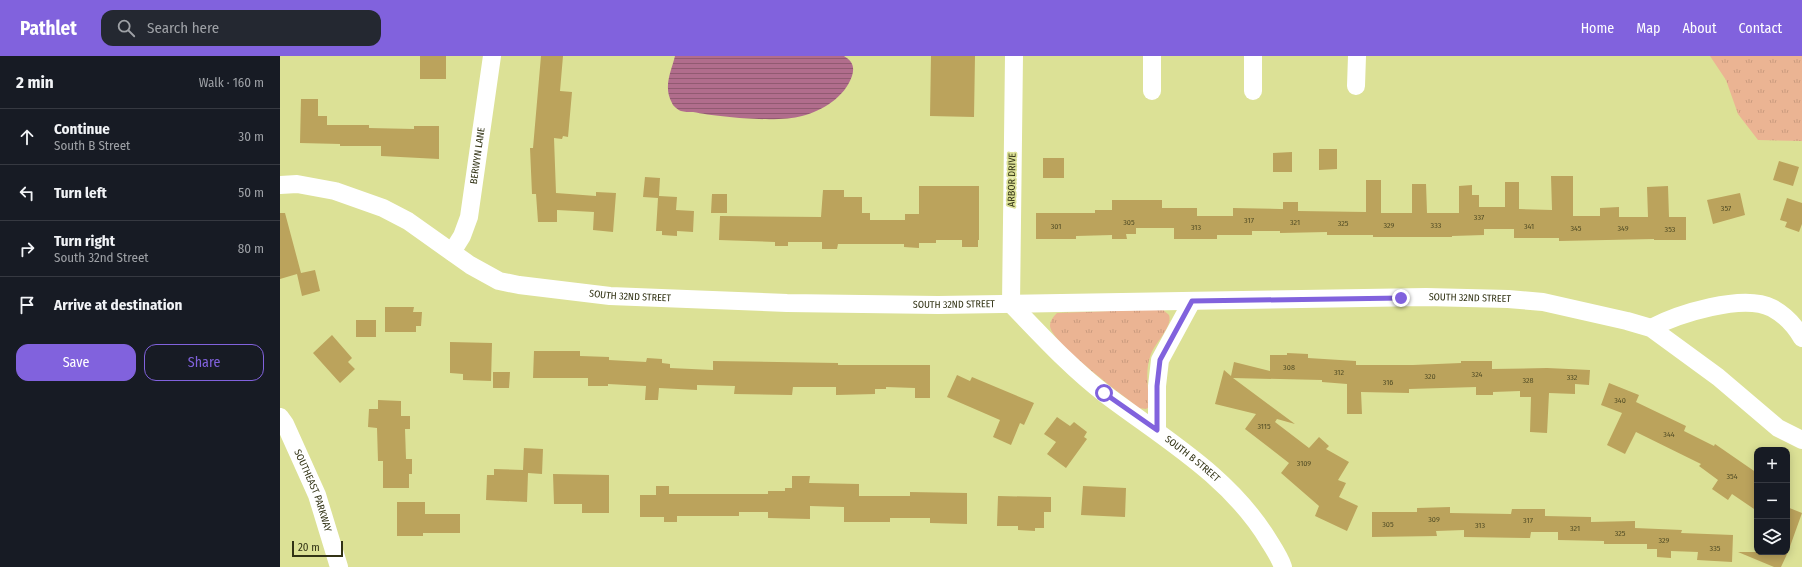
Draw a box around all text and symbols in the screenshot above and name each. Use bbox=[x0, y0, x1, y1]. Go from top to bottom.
search box bbox=[101, 10, 381, 46]
text: Pathlet bbox=[20, 17, 77, 40]
icon: search bbox=[115, 17, 137, 39]
text: Search here bbox=[147, 19, 219, 37]
text: Home bbox=[1581, 20, 1614, 37]
text: Map bbox=[1636, 20, 1660, 37]
text: About bbox=[1682, 20, 1717, 37]
text: Contact bbox=[1739, 20, 1782, 37]
text: 2 min bbox=[16, 72, 54, 93]
text: Walk · 160 m bbox=[199, 75, 264, 90]
text: Continue bbox=[54, 120, 110, 138]
icon: ahead bbox=[16, 126, 38, 148]
street label: BERWYN LANE bbox=[468, 126, 488, 185]
text: 30 m bbox=[238, 129, 264, 144]
text: South B Street bbox=[54, 138, 130, 153]
street label: ARBOR DRIVE bbox=[1006, 153, 1018, 207]
icon: left bbox=[16, 182, 38, 204]
text: Turn left bbox=[54, 184, 107, 202]
text: 50 m bbox=[238, 185, 264, 200]
house number: 357 bbox=[1721, 204, 1732, 213]
house number: 337 bbox=[1474, 213, 1485, 222]
house number: 317 bbox=[1244, 216, 1255, 225]
house number: 305 bbox=[1123, 218, 1135, 227]
house number: 321 bbox=[1290, 218, 1300, 227]
house number: 325 bbox=[1338, 219, 1349, 228]
house number: 329 bbox=[1384, 221, 1395, 230]
house number: 333 bbox=[1431, 221, 1442, 230]
house number: 301 bbox=[1051, 222, 1061, 231]
house number: 341 bbox=[1524, 222, 1534, 231]
house number: 313 bbox=[1191, 223, 1201, 232]
house number: 345 bbox=[1570, 224, 1582, 233]
house number: 349 bbox=[1617, 224, 1629, 233]
house number: 353 bbox=[1665, 225, 1676, 234]
text: Turn right bbox=[54, 232, 115, 250]
icon: right bbox=[16, 238, 38, 260]
text: 80 m bbox=[238, 241, 264, 256]
text: South 32nd Street bbox=[54, 250, 149, 265]
street label: SOUTH 32ND STREET bbox=[588, 288, 672, 304]
route end bbox=[1392, 289, 1410, 307]
street label: SOUTH 32ND STREET bbox=[1429, 291, 1512, 305]
icon: arrive bbox=[16, 294, 38, 316]
text: Arrive at destination bbox=[54, 296, 182, 314]
street label: SOUTH 32ND STREET bbox=[913, 298, 995, 311]
button: Save bbox=[16, 344, 136, 381]
button: Share bbox=[144, 344, 264, 381]
house number: 308 bbox=[1283, 363, 1295, 372]
house number: 312 bbox=[1334, 368, 1344, 377]
house number: 324 bbox=[1472, 370, 1483, 379]
house number: 320 bbox=[1424, 372, 1436, 381]
house number: 332 bbox=[1567, 373, 1578, 382]
house number: 328 bbox=[1522, 376, 1534, 385]
house number: 316 bbox=[1383, 378, 1393, 387]
route start bbox=[1095, 384, 1113, 402]
house number: 340 bbox=[1614, 396, 1626, 405]
house number: 3115 bbox=[1257, 422, 1271, 431]
house number: 344 bbox=[1663, 430, 1675, 439]
street label: SOUTH B STREET bbox=[1162, 433, 1222, 485]
map controls bbox=[1754, 447, 1790, 555]
button: + bbox=[1754, 447, 1790, 483]
street label: SOUTHEAST PARKWAY bbox=[291, 448, 334, 533]
house number: 3109 bbox=[1297, 459, 1311, 468]
house number: 354 bbox=[1726, 472, 1738, 481]
button: − bbox=[1754, 483, 1790, 519]
house number: 309 bbox=[1428, 515, 1440, 524]
house number: 317 bbox=[1523, 516, 1534, 525]
button: layers bbox=[1754, 519, 1790, 555]
house number: 305 bbox=[1382, 520, 1394, 529]
house number: 313 bbox=[1475, 521, 1485, 530]
house number: 321 bbox=[1570, 524, 1580, 533]
house number: 325 bbox=[1615, 529, 1626, 538]
house number: 329 bbox=[1659, 536, 1670, 545]
scale bar bbox=[292, 539, 343, 558]
text: 20 m bbox=[298, 541, 320, 554]
house number: 335 bbox=[1710, 544, 1721, 553]

